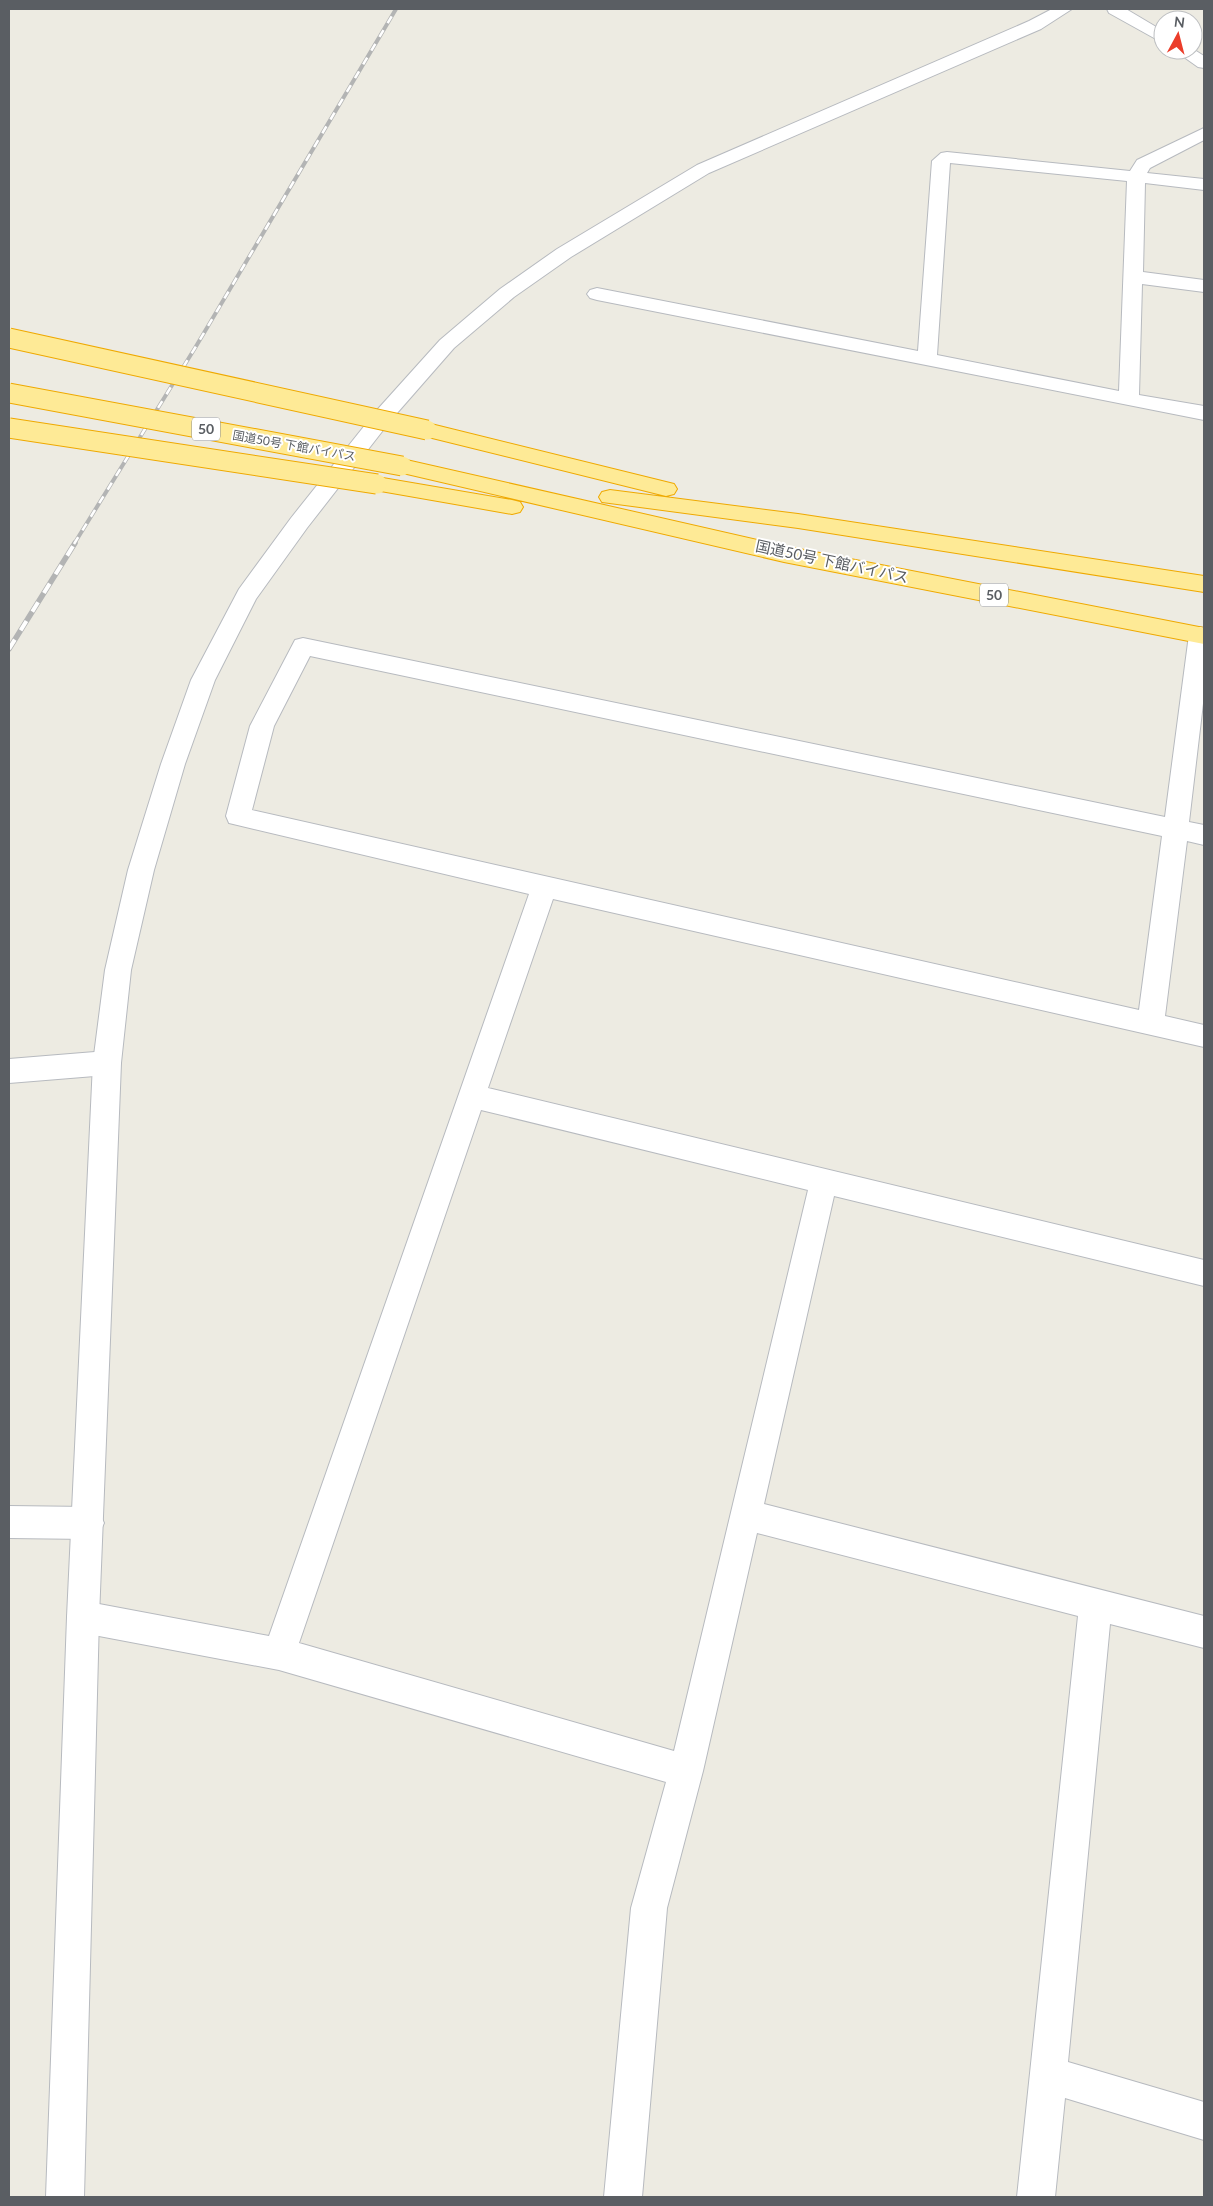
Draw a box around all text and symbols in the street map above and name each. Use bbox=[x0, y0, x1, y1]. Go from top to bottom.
north arrow bbox=[1153, 10, 1203, 60]
text: N bbox=[1173, 13, 1186, 31]
road number: 50 bbox=[192, 418, 220, 440]
street label: 国道50号 下館バイパス bbox=[231, 427, 357, 464]
street label: 国道50号 下館バイパス bbox=[754, 536, 910, 586]
road number: 50 bbox=[980, 584, 1008, 606]

